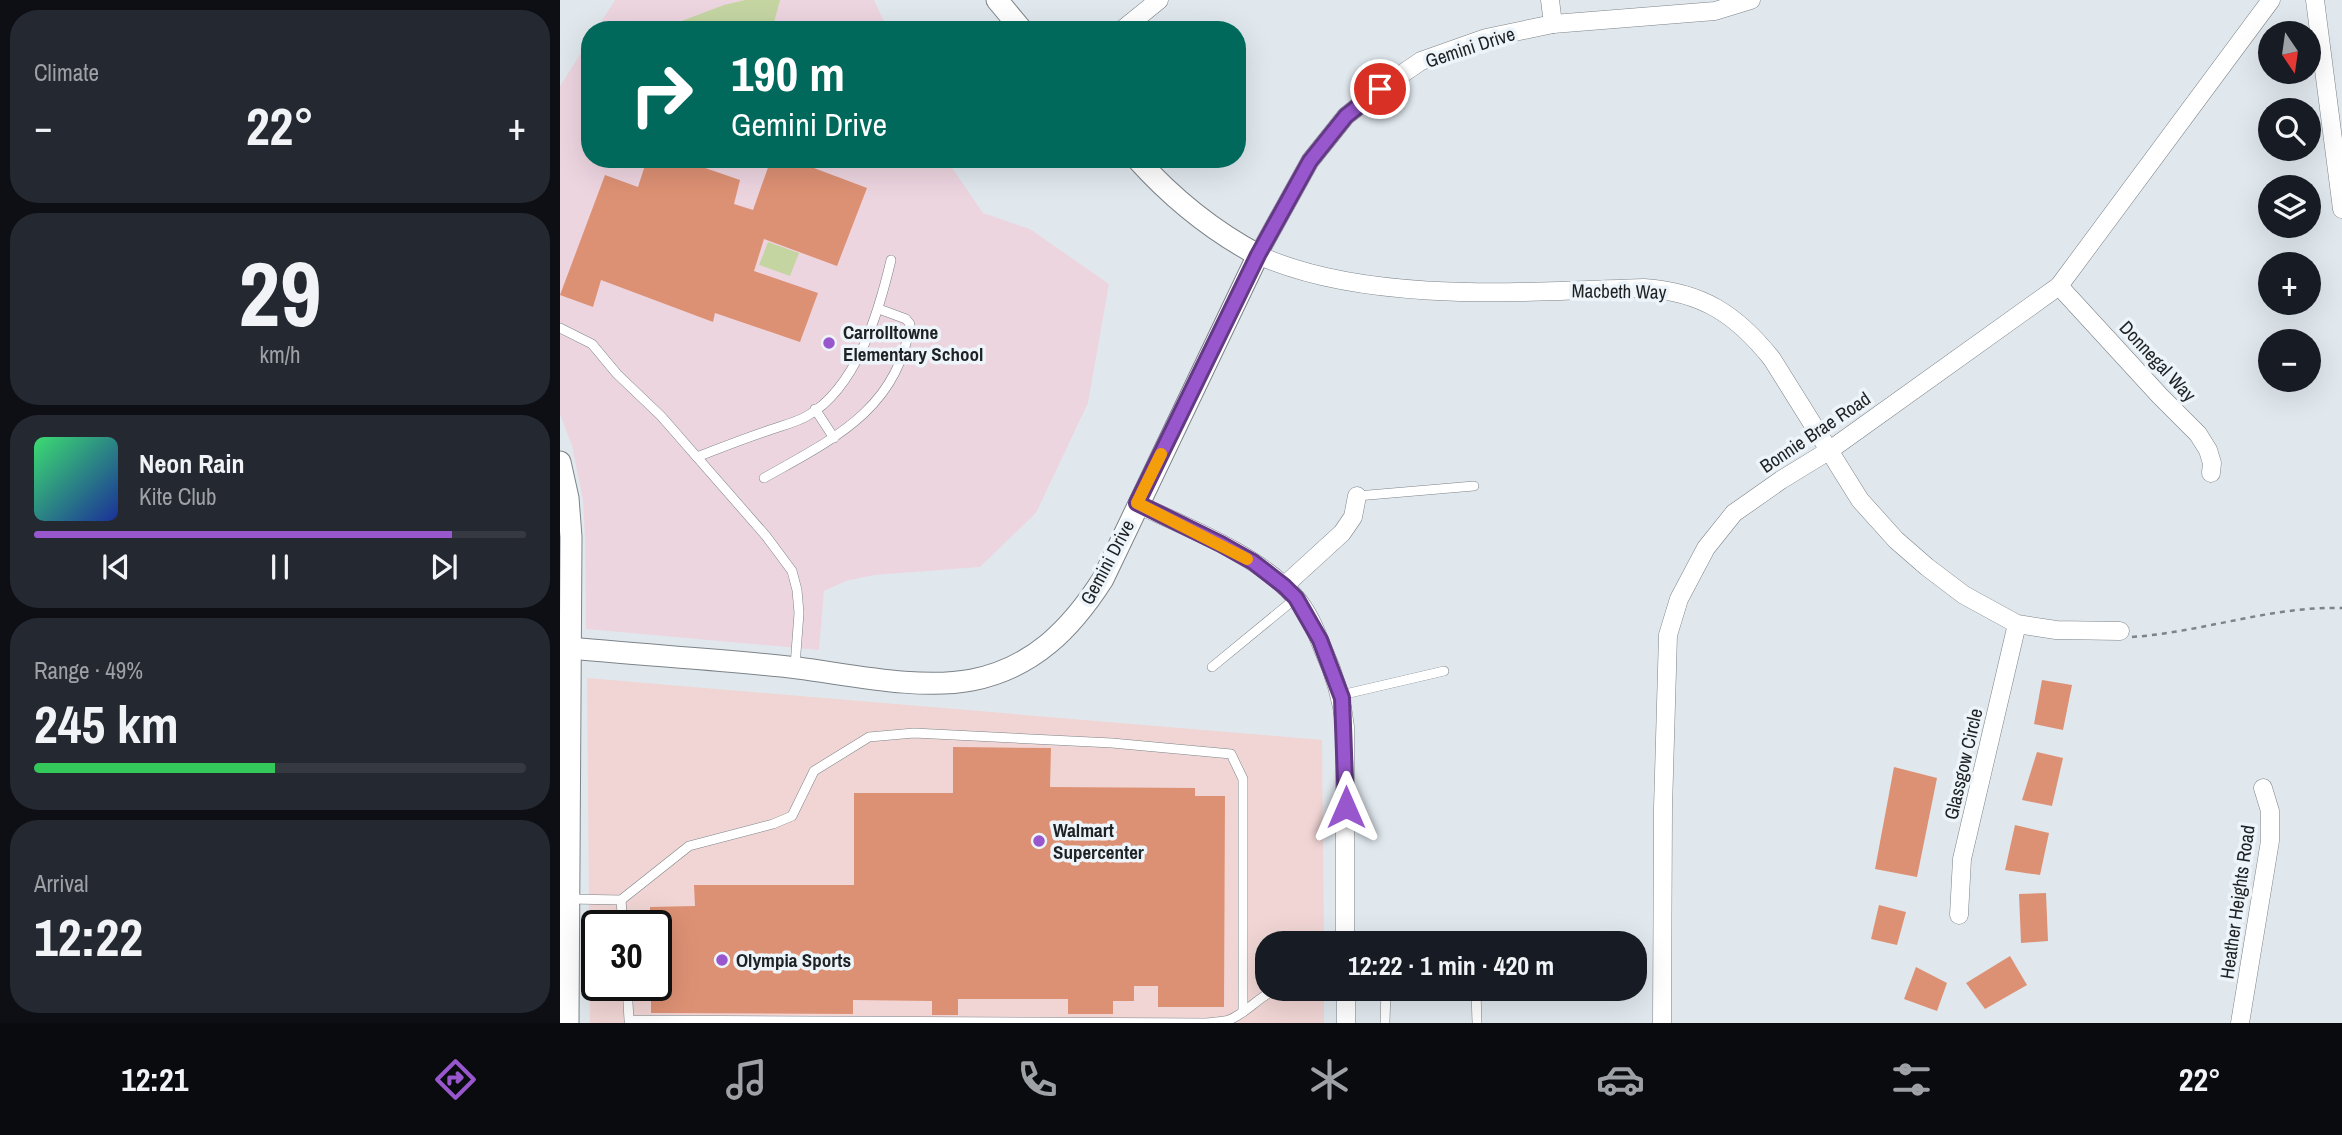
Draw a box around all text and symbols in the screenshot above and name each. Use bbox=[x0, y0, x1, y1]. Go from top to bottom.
street label: Gemini Drive bbox=[1422, 20, 1518, 74]
north arrow bbox=[2258, 21, 2320, 84]
map controls bbox=[2258, 21, 2321, 392]
text: 190 m bbox=[731, 40, 845, 106]
icon: right bbox=[616, 49, 707, 140]
text: Climate bbox=[34, 57, 99, 88]
pin bbox=[1350, 59, 1410, 119]
icon: arrive bbox=[1361, 70, 1399, 108]
text: 22° bbox=[246, 91, 314, 161]
button: search bbox=[2258, 98, 2321, 161]
text: − bbox=[34, 101, 52, 152]
text: + bbox=[508, 101, 526, 152]
text: Gemini Drive bbox=[731, 103, 887, 146]
button: layers bbox=[2258, 175, 2321, 238]
text: 29 bbox=[239, 232, 322, 354]
button: + bbox=[2258, 252, 2321, 315]
street label: Macbeth Way bbox=[1571, 277, 1667, 305]
street label: Donnegal Way bbox=[2114, 315, 2202, 407]
place label: Carrolltowne Elementary School bbox=[843, 319, 983, 367]
button: − bbox=[2258, 329, 2321, 392]
marker: Carrolltowne Elementary School bbox=[821, 335, 837, 351]
text: km/h bbox=[260, 339, 300, 370]
street label: Bonnie Brae Road bbox=[1755, 385, 1875, 479]
text: Neon Rain bbox=[139, 446, 244, 481]
text: Kite Club bbox=[139, 481, 217, 512]
street label: Gemini Drive bbox=[1074, 515, 1140, 609]
icon: previous bbox=[97, 548, 135, 586]
icon: pause bbox=[261, 548, 299, 586]
icon: next bbox=[425, 548, 463, 586]
text: Range · 49% bbox=[34, 655, 143, 686]
text: 245 km bbox=[34, 689, 179, 759]
street label: Glassgow Circle bbox=[1938, 706, 1988, 822]
position arrow bbox=[1309, 770, 1383, 844]
place label: Walmart Supercenter bbox=[1053, 817, 1144, 865]
street label: Heather Heights Road bbox=[2213, 823, 2261, 981]
marker: Walmart Supercenter bbox=[1031, 833, 1047, 849]
text: Arrival bbox=[34, 868, 89, 899]
text: 12:22 bbox=[34, 902, 143, 972]
speed limit sign: 30 bbox=[581, 910, 672, 1001]
place label: Olympia Sports bbox=[736, 947, 851, 973]
text: 12:22 · 1 min · 420 m bbox=[1348, 948, 1554, 983]
marker: Olympia Sports bbox=[714, 952, 730, 968]
icon: directions bbox=[431, 1055, 480, 1104]
icon: music bbox=[722, 1055, 771, 1104]
icon: phone bbox=[1013, 1055, 1062, 1104]
icon: climate bbox=[1305, 1055, 1354, 1104]
icon: car bbox=[1596, 1055, 1645, 1104]
icon: filters bbox=[1887, 1055, 1936, 1104]
text: 12:21 bbox=[121, 1058, 188, 1101]
text: 22° bbox=[2179, 1058, 2221, 1101]

